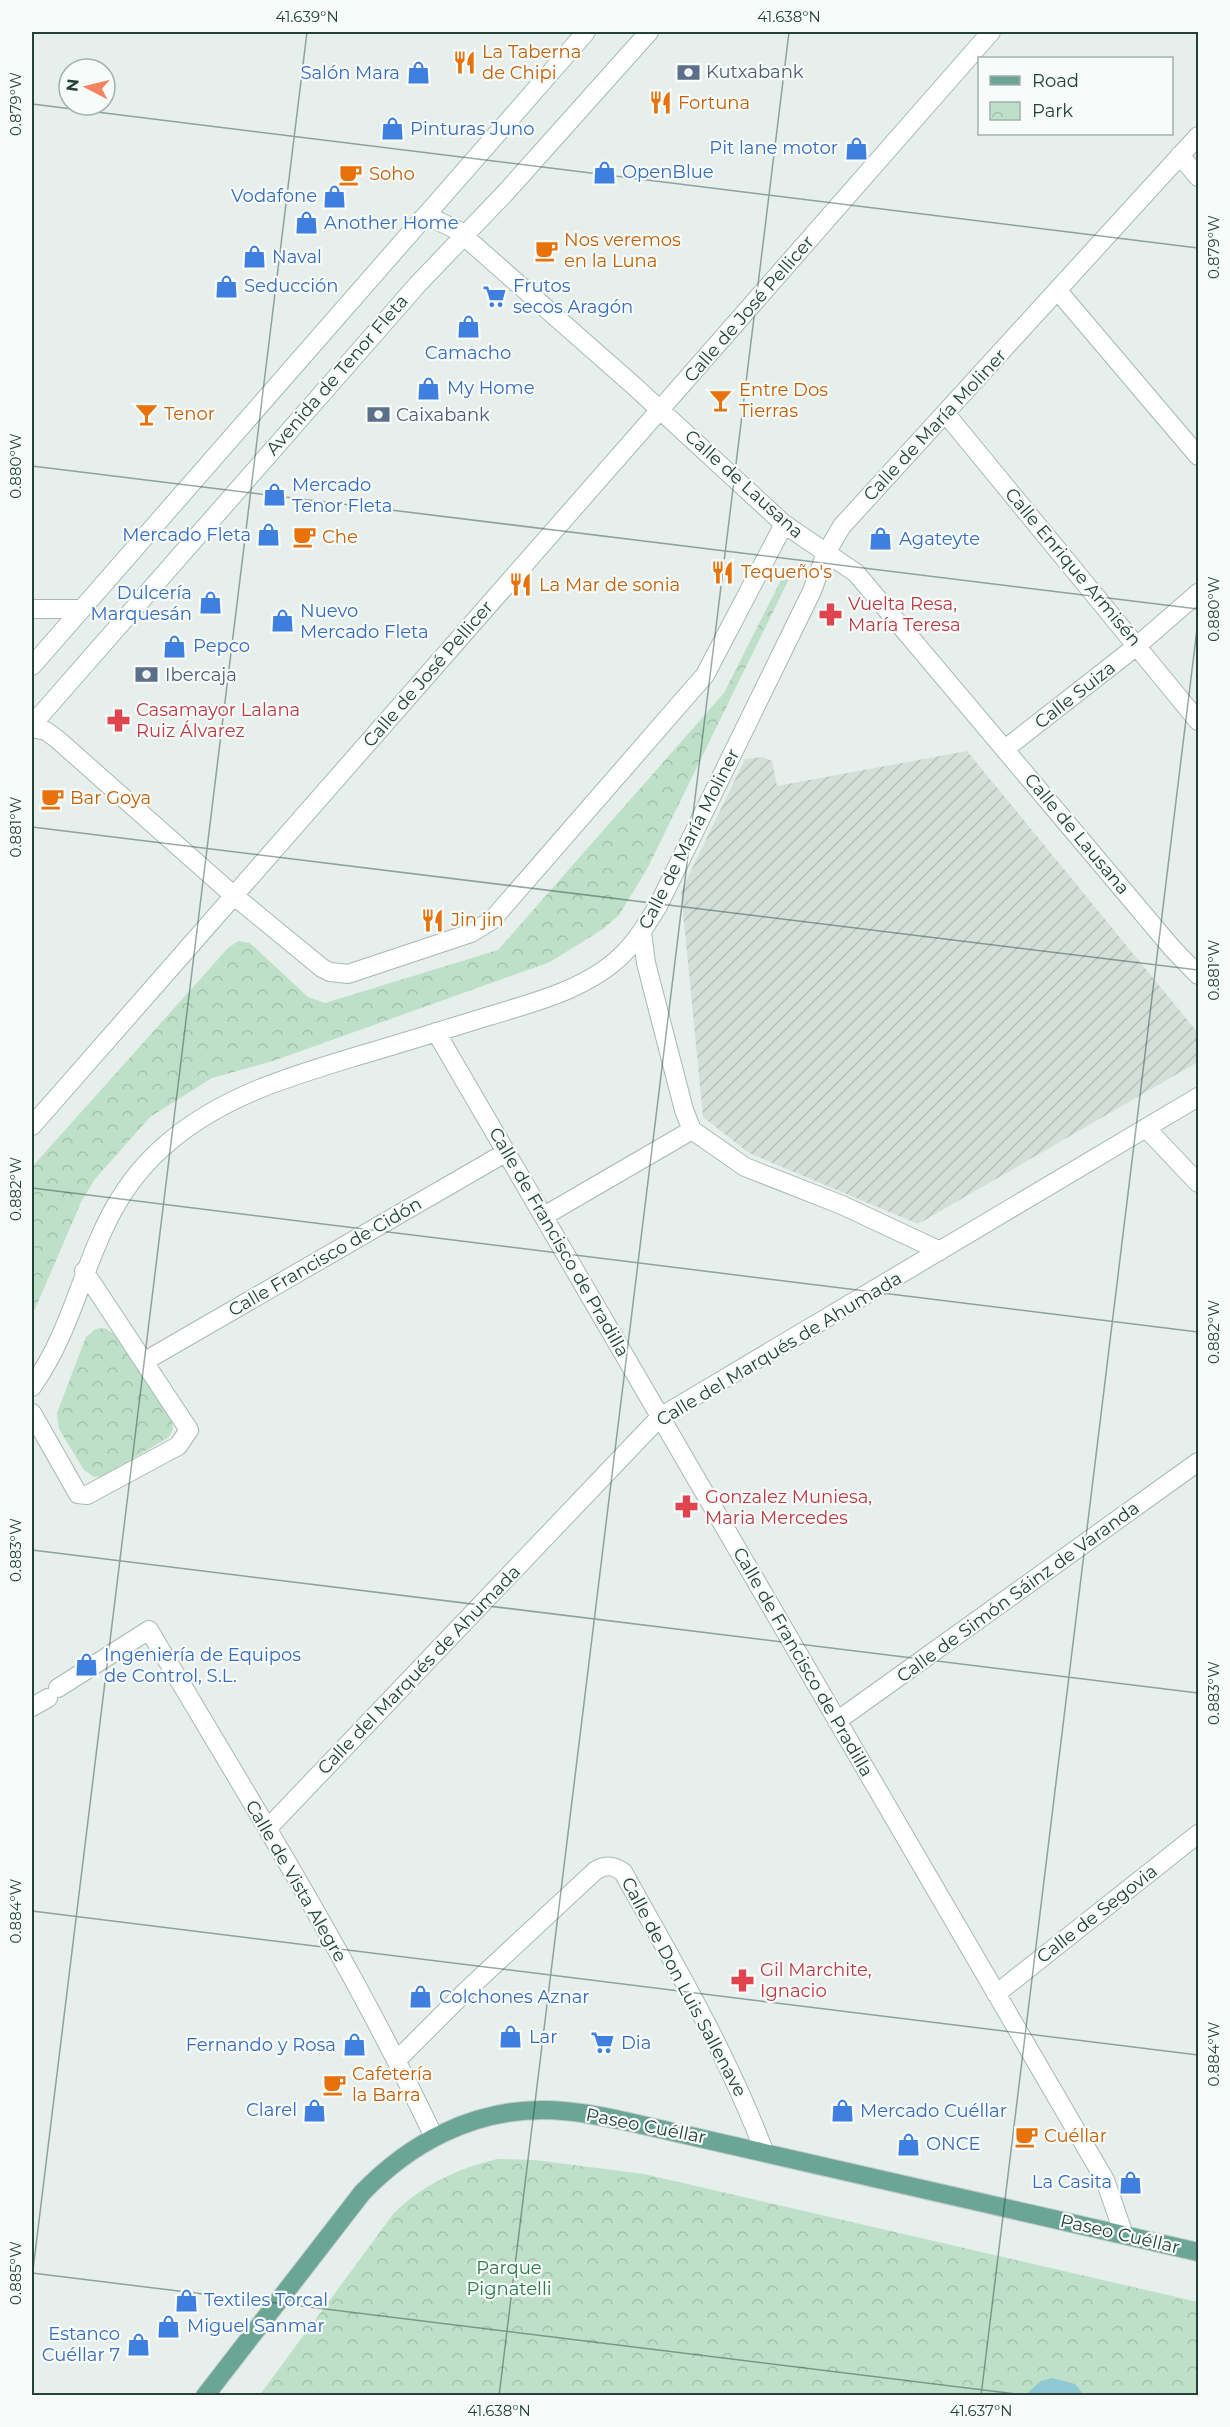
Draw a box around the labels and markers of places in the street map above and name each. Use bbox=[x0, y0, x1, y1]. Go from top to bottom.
place label: La Taberna de Chipi bbox=[482, 41, 581, 84]
restaurant icon: La Taberna de Chipi bbox=[451, 49, 477, 75]
bank icon: Kutxabank bbox=[675, 59, 701, 85]
shop icon: Salón Mara bbox=[405, 60, 431, 86]
place label: Kutxabank bbox=[706, 61, 804, 83]
place label: Salón Mara bbox=[300, 62, 400, 84]
restaurant icon: Fortuna bbox=[647, 90, 673, 116]
place label: Fortuna bbox=[678, 92, 750, 114]
shop icon: Pinturas Juno bbox=[379, 116, 405, 142]
place label: Pinturas Juno bbox=[410, 118, 535, 140]
shop icon: Pit lane motor bbox=[843, 135, 869, 161]
place label: Pit lane motor bbox=[709, 137, 838, 159]
shop icon: OpenBlue bbox=[591, 159, 617, 185]
cafe icon: Soho bbox=[338, 161, 364, 187]
place label: OpenBlue bbox=[622, 161, 714, 183]
place label: Soho bbox=[369, 163, 415, 185]
shop icon: Vodafone bbox=[322, 183, 348, 209]
place label: Vodafone bbox=[231, 185, 317, 207]
shop icon: Another Home bbox=[293, 210, 319, 236]
place label: Another Home bbox=[324, 212, 459, 234]
place label: Nos veremos en la Luna bbox=[564, 229, 681, 272]
cafe icon: Nos veremos en la Luna bbox=[533, 237, 559, 263]
shop icon: Naval bbox=[241, 244, 267, 270]
place label: Naval bbox=[272, 246, 322, 268]
shop icon: Seducción bbox=[213, 273, 239, 299]
place label: Seducción bbox=[244, 275, 339, 297]
place label: Frutos secos Aragón bbox=[513, 275, 633, 318]
supermarket icon: Frutos secos Aragón bbox=[482, 283, 508, 309]
shop icon: Camacho bbox=[455, 314, 481, 340]
place label: Camacho bbox=[425, 342, 511, 364]
shop icon: My Home bbox=[416, 375, 442, 401]
place label: My Home bbox=[447, 377, 535, 399]
place label: Entre Dos Tierras bbox=[739, 379, 828, 422]
bar icon: Entre Dos Tierras bbox=[708, 387, 734, 413]
bar icon: Tenor bbox=[133, 401, 159, 427]
bank icon: Caixabank bbox=[365, 402, 391, 428]
place label: Tenor bbox=[164, 403, 215, 425]
place label: Caixabank bbox=[396, 404, 490, 426]
place label: Mercado Tenor Fleta bbox=[292, 474, 392, 517]
shop icon: Mercado Tenor Fleta bbox=[261, 482, 287, 508]
shop icon: Mercado Fleta bbox=[256, 522, 282, 548]
place label: Mercado Fleta bbox=[122, 524, 251, 546]
cafe icon: Che bbox=[291, 524, 317, 550]
place label: Che bbox=[322, 526, 358, 548]
shop icon: Agateyte bbox=[868, 526, 894, 552]
place label: Agateyte bbox=[899, 528, 980, 550]
restaurant icon: Tequeño's bbox=[710, 559, 736, 585]
place label: Tequeño's bbox=[741, 561, 832, 583]
restaurant icon: La Mar de sonia bbox=[508, 572, 534, 598]
place label: La Mar de sonia bbox=[539, 574, 680, 596]
place label: Dulcería Marquesán bbox=[90, 582, 192, 625]
shop icon: Dulcería Marquesán bbox=[197, 590, 223, 616]
place label: Vuelta Resa, María Teresa bbox=[848, 593, 961, 636]
place label: Nuevo Mercado Fleta bbox=[300, 600, 429, 643]
pharmacy icon: Vuelta Resa, María Teresa bbox=[817, 601, 843, 627]
shop icon: Nuevo Mercado Fleta bbox=[269, 608, 295, 634]
shop icon: Pepco bbox=[162, 633, 188, 659]
place label: Pepco bbox=[193, 635, 250, 657]
bank icon: Ibercaja bbox=[134, 662, 160, 688]
place label: Ibercaja bbox=[165, 664, 237, 686]
place label: Casamayor Lalana Ruiz Álvarez bbox=[136, 699, 300, 742]
pharmacy icon: Casamayor Lalana Ruiz Álvarez bbox=[105, 707, 131, 733]
cafe icon: Bar Goya bbox=[39, 785, 65, 811]
place label: Bar Goya bbox=[70, 787, 151, 809]
restaurant icon: Jin jin bbox=[420, 907, 446, 933]
place label: Jin jin bbox=[450, 909, 504, 931]
place label: Gonzalez Muniesa, Maria Mercedes bbox=[705, 1486, 872, 1529]
pharmacy icon: Gonzalez Muniesa, Maria Mercedes bbox=[674, 1494, 700, 1520]
place label: Ingeniería de Equipos de Control, S.L. bbox=[104, 1644, 301, 1687]
shop icon: Ingeniería de Equipos de Control, S.L. bbox=[73, 1652, 99, 1678]
place label: Gil Marchite, Ignacio bbox=[760, 1959, 872, 2002]
pharmacy icon: Gil Marchite, Ignacio bbox=[729, 1967, 755, 1993]
shop icon: Colchones Aznar bbox=[408, 1984, 434, 2010]
place label: Colchones Aznar bbox=[439, 1986, 590, 2008]
shop icon: Lar bbox=[498, 2024, 524, 2050]
place label: Lar bbox=[529, 2026, 557, 2048]
supermarket icon: Dia bbox=[590, 2030, 616, 2056]
shop icon: Fernando y Rosa bbox=[341, 2032, 367, 2058]
place label: Dia bbox=[621, 2032, 651, 2054]
place label: Fernando y Rosa bbox=[186, 2034, 336, 2056]
place label: Cafetería la Barra bbox=[352, 2063, 432, 2106]
cafe icon: Cafetería la Barra bbox=[321, 2071, 347, 2097]
shop icon: Clarel bbox=[302, 2097, 328, 2123]
shop icon: Mercado Cuéllar bbox=[829, 2098, 855, 2124]
place label: Clarel bbox=[246, 2099, 297, 2121]
place label: Mercado Cuéllar bbox=[860, 2100, 1007, 2122]
cafe icon: Cuéllar bbox=[1013, 2123, 1039, 2149]
place label: Cuéllar bbox=[1044, 2125, 1107, 2147]
shop icon: ONCE bbox=[895, 2131, 921, 2157]
place label: ONCE bbox=[926, 2133, 981, 2155]
shop icon: La Casita bbox=[1117, 2169, 1143, 2195]
place label: La Casita bbox=[1032, 2171, 1112, 2193]
shop icon: Textiles Torcal bbox=[173, 2287, 199, 2313]
place label: Textiles Torcal bbox=[204, 2289, 328, 2311]
shop icon: Miguel Sanmar bbox=[156, 2313, 182, 2339]
place label: Miguel Sanmar bbox=[187, 2315, 325, 2337]
place label: Estanco Cuéllar 7 bbox=[42, 2323, 120, 2366]
shop icon: Estanco Cuéllar 7 bbox=[125, 2331, 151, 2357]

